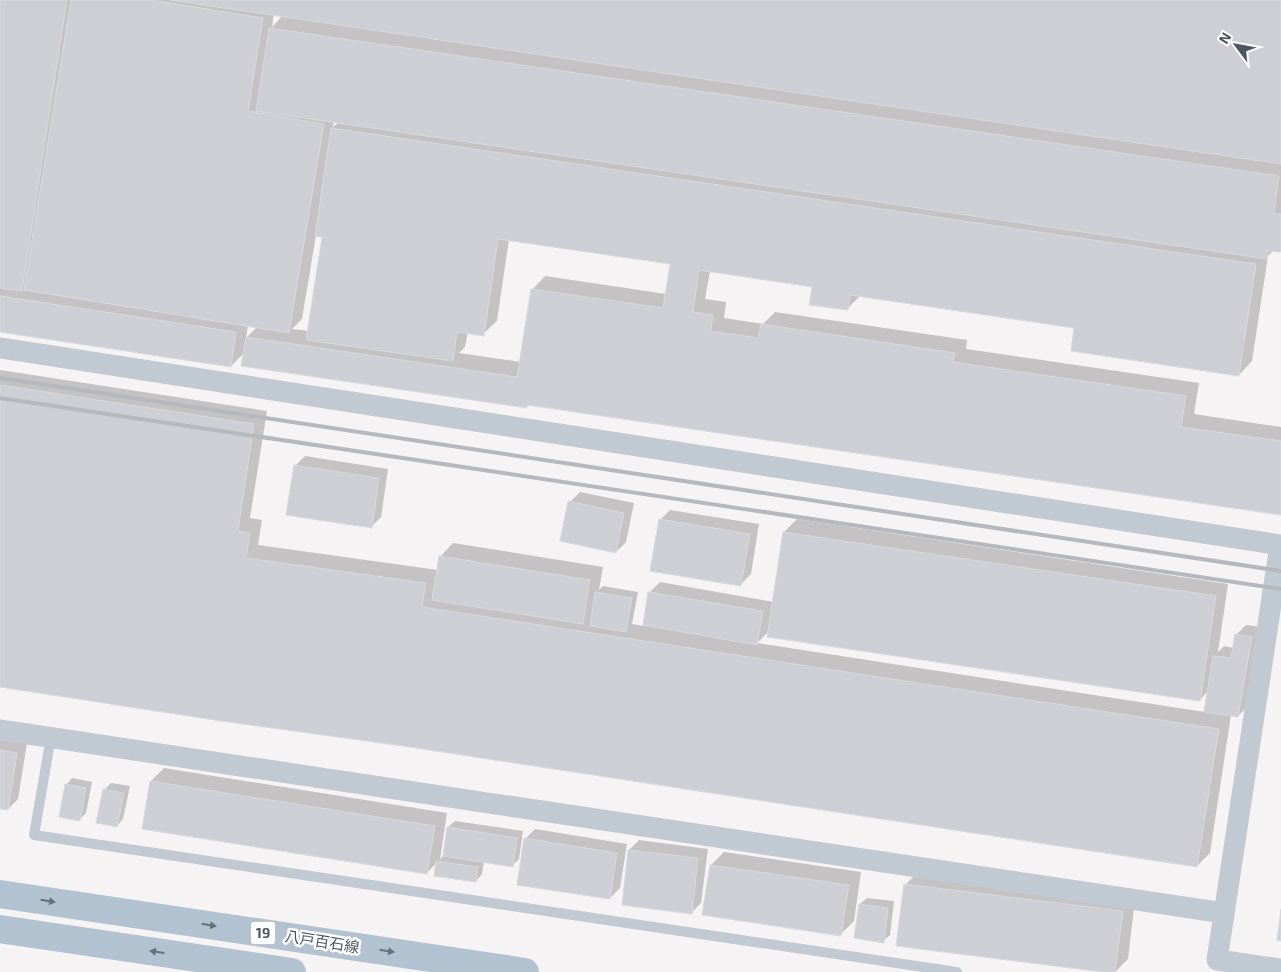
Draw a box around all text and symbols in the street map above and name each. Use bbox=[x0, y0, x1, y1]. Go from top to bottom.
north arrow bbox=[1211, 20, 1261, 70]
text: N bbox=[1215, 29, 1234, 47]
one-way arrow bbox=[41, 897, 57, 905]
one-way arrow bbox=[201, 921, 217, 929]
road number: 19 bbox=[250, 921, 276, 944]
street label: 八戸百石線 bbox=[284, 926, 361, 956]
one-way arrow bbox=[149, 948, 165, 956]
one-way arrow bbox=[379, 948, 395, 956]

